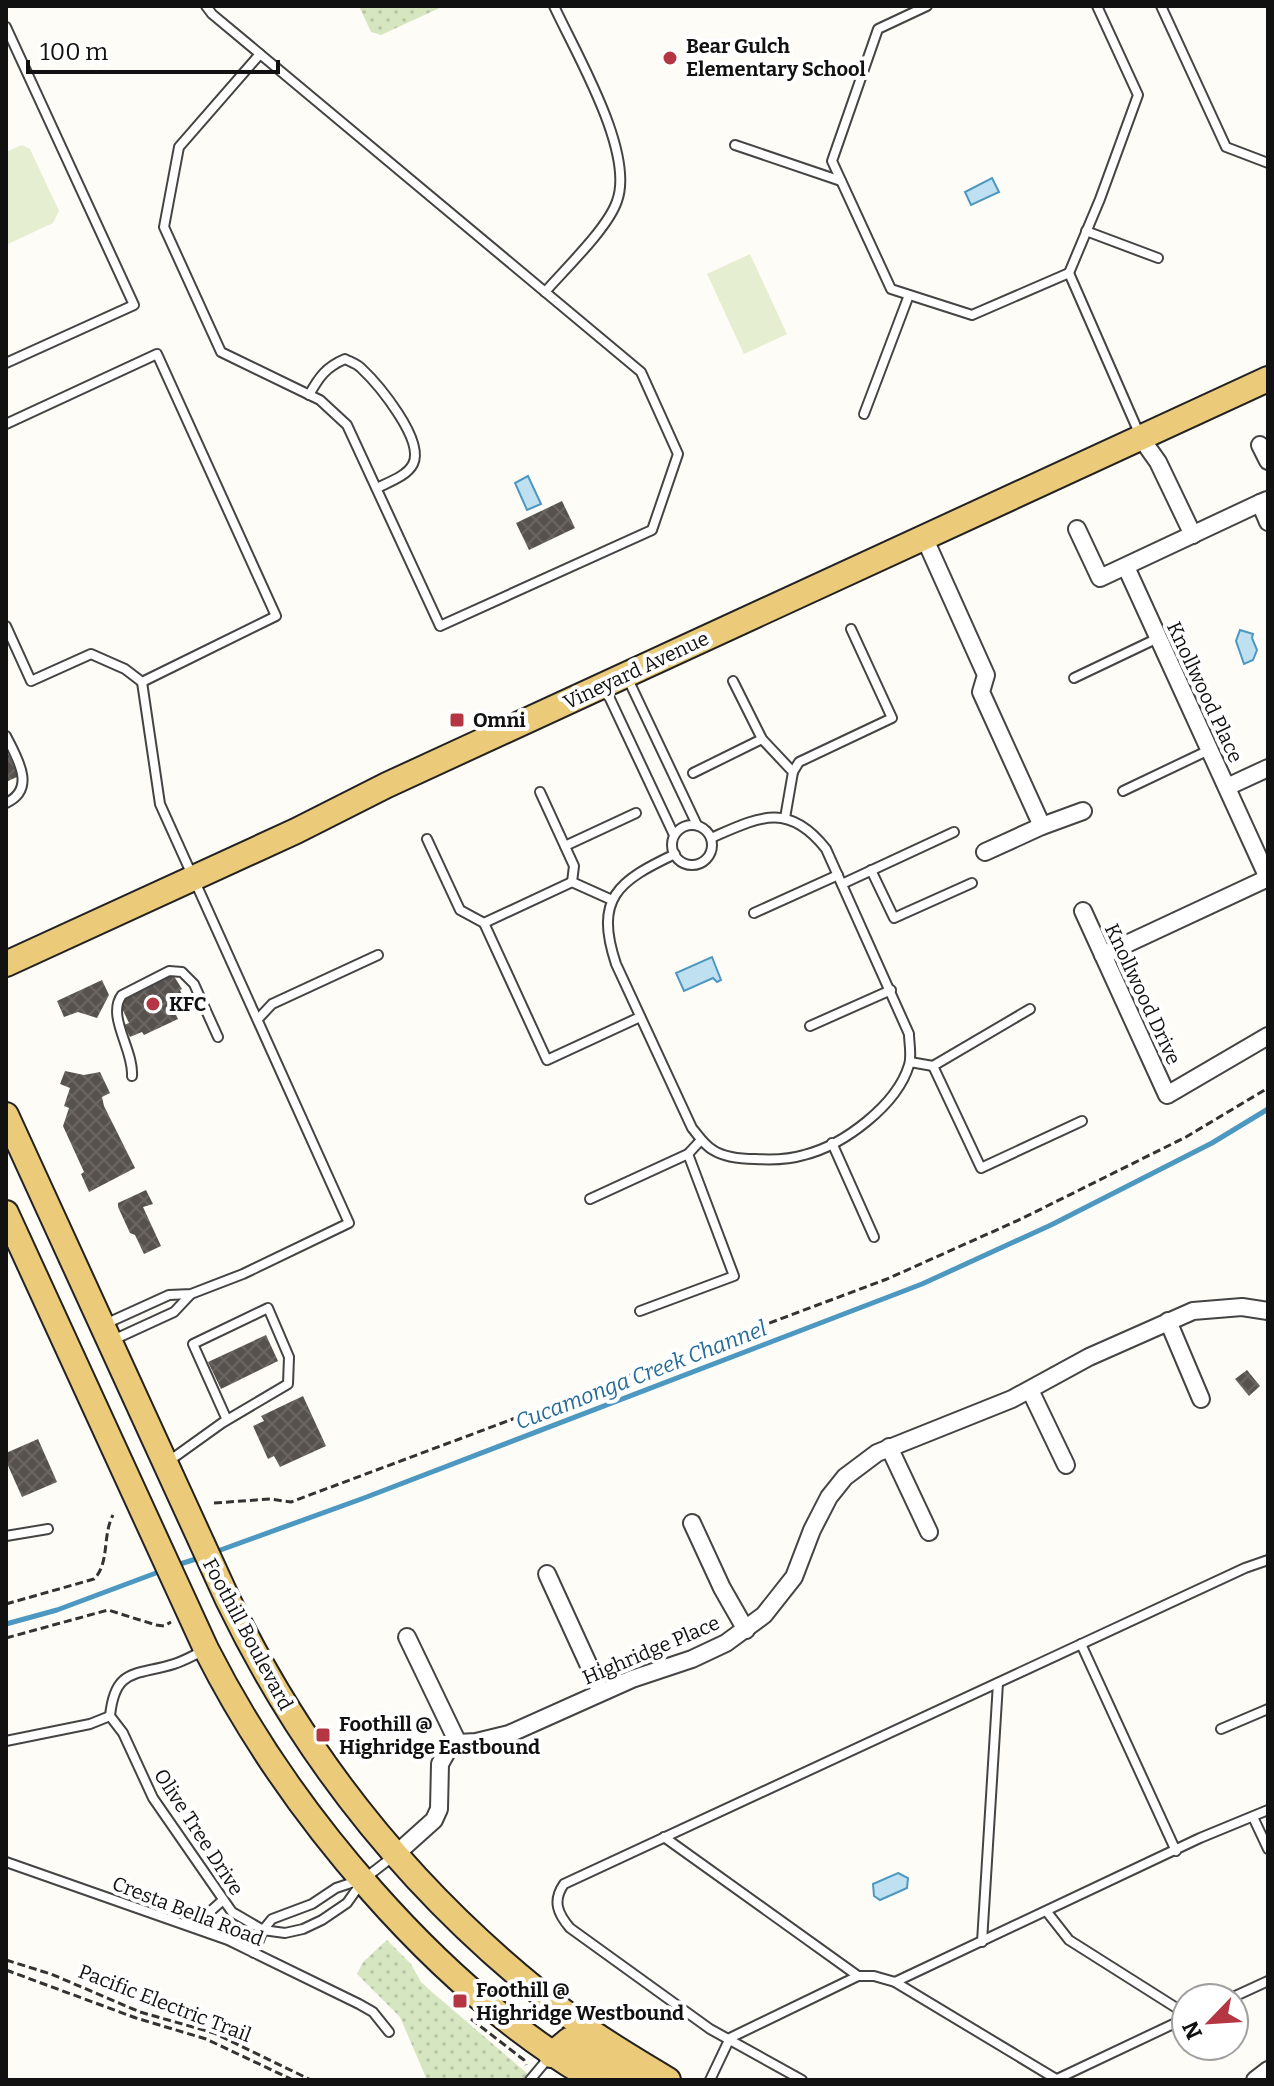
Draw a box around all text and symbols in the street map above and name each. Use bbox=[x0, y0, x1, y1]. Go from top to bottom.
scale bar bbox=[28, 24, 278, 74]
place label: Bear Gulch Elementary School bbox=[686, 34, 866, 81]
text: 100 m bbox=[40, 38, 108, 66]
marker: Bear Gulch Elementary School bbox=[661, 49, 679, 67]
street label: Knollwood Place bbox=[1162, 618, 1248, 766]
street label: Vineyard Avenue bbox=[559, 626, 713, 714]
place label: Omni bbox=[473, 708, 526, 732]
marker: Omni bbox=[448, 711, 466, 729]
street label: Knollwood Drive bbox=[1100, 920, 1186, 1068]
place label: KFC bbox=[169, 992, 206, 1016]
marker: KFC bbox=[144, 995, 162, 1013]
water label: Cucamonga Creek Channel bbox=[512, 1315, 771, 1435]
street label: Foothill Boulevard bbox=[198, 1554, 298, 1714]
street label: Highridge Place bbox=[579, 1610, 723, 1690]
place label: Foothill @ Highridge Eastbound bbox=[339, 1712, 540, 1759]
marker: Foothill @ Highridge Eastbound bbox=[314, 1726, 332, 1744]
street label: Olive Tree Drive bbox=[149, 1764, 249, 1900]
street label: Cresta Bella Road bbox=[109, 1871, 267, 1951]
street label: Pacific Electric Trail bbox=[75, 1959, 255, 2047]
place label: Foothill @ Highridge Westbound bbox=[476, 1978, 684, 2025]
north arrow bbox=[1170, 1982, 1250, 2062]
marker: Foothill @ Highridge Westbound bbox=[451, 1992, 469, 2010]
text: N bbox=[1176, 2017, 1208, 2044]

